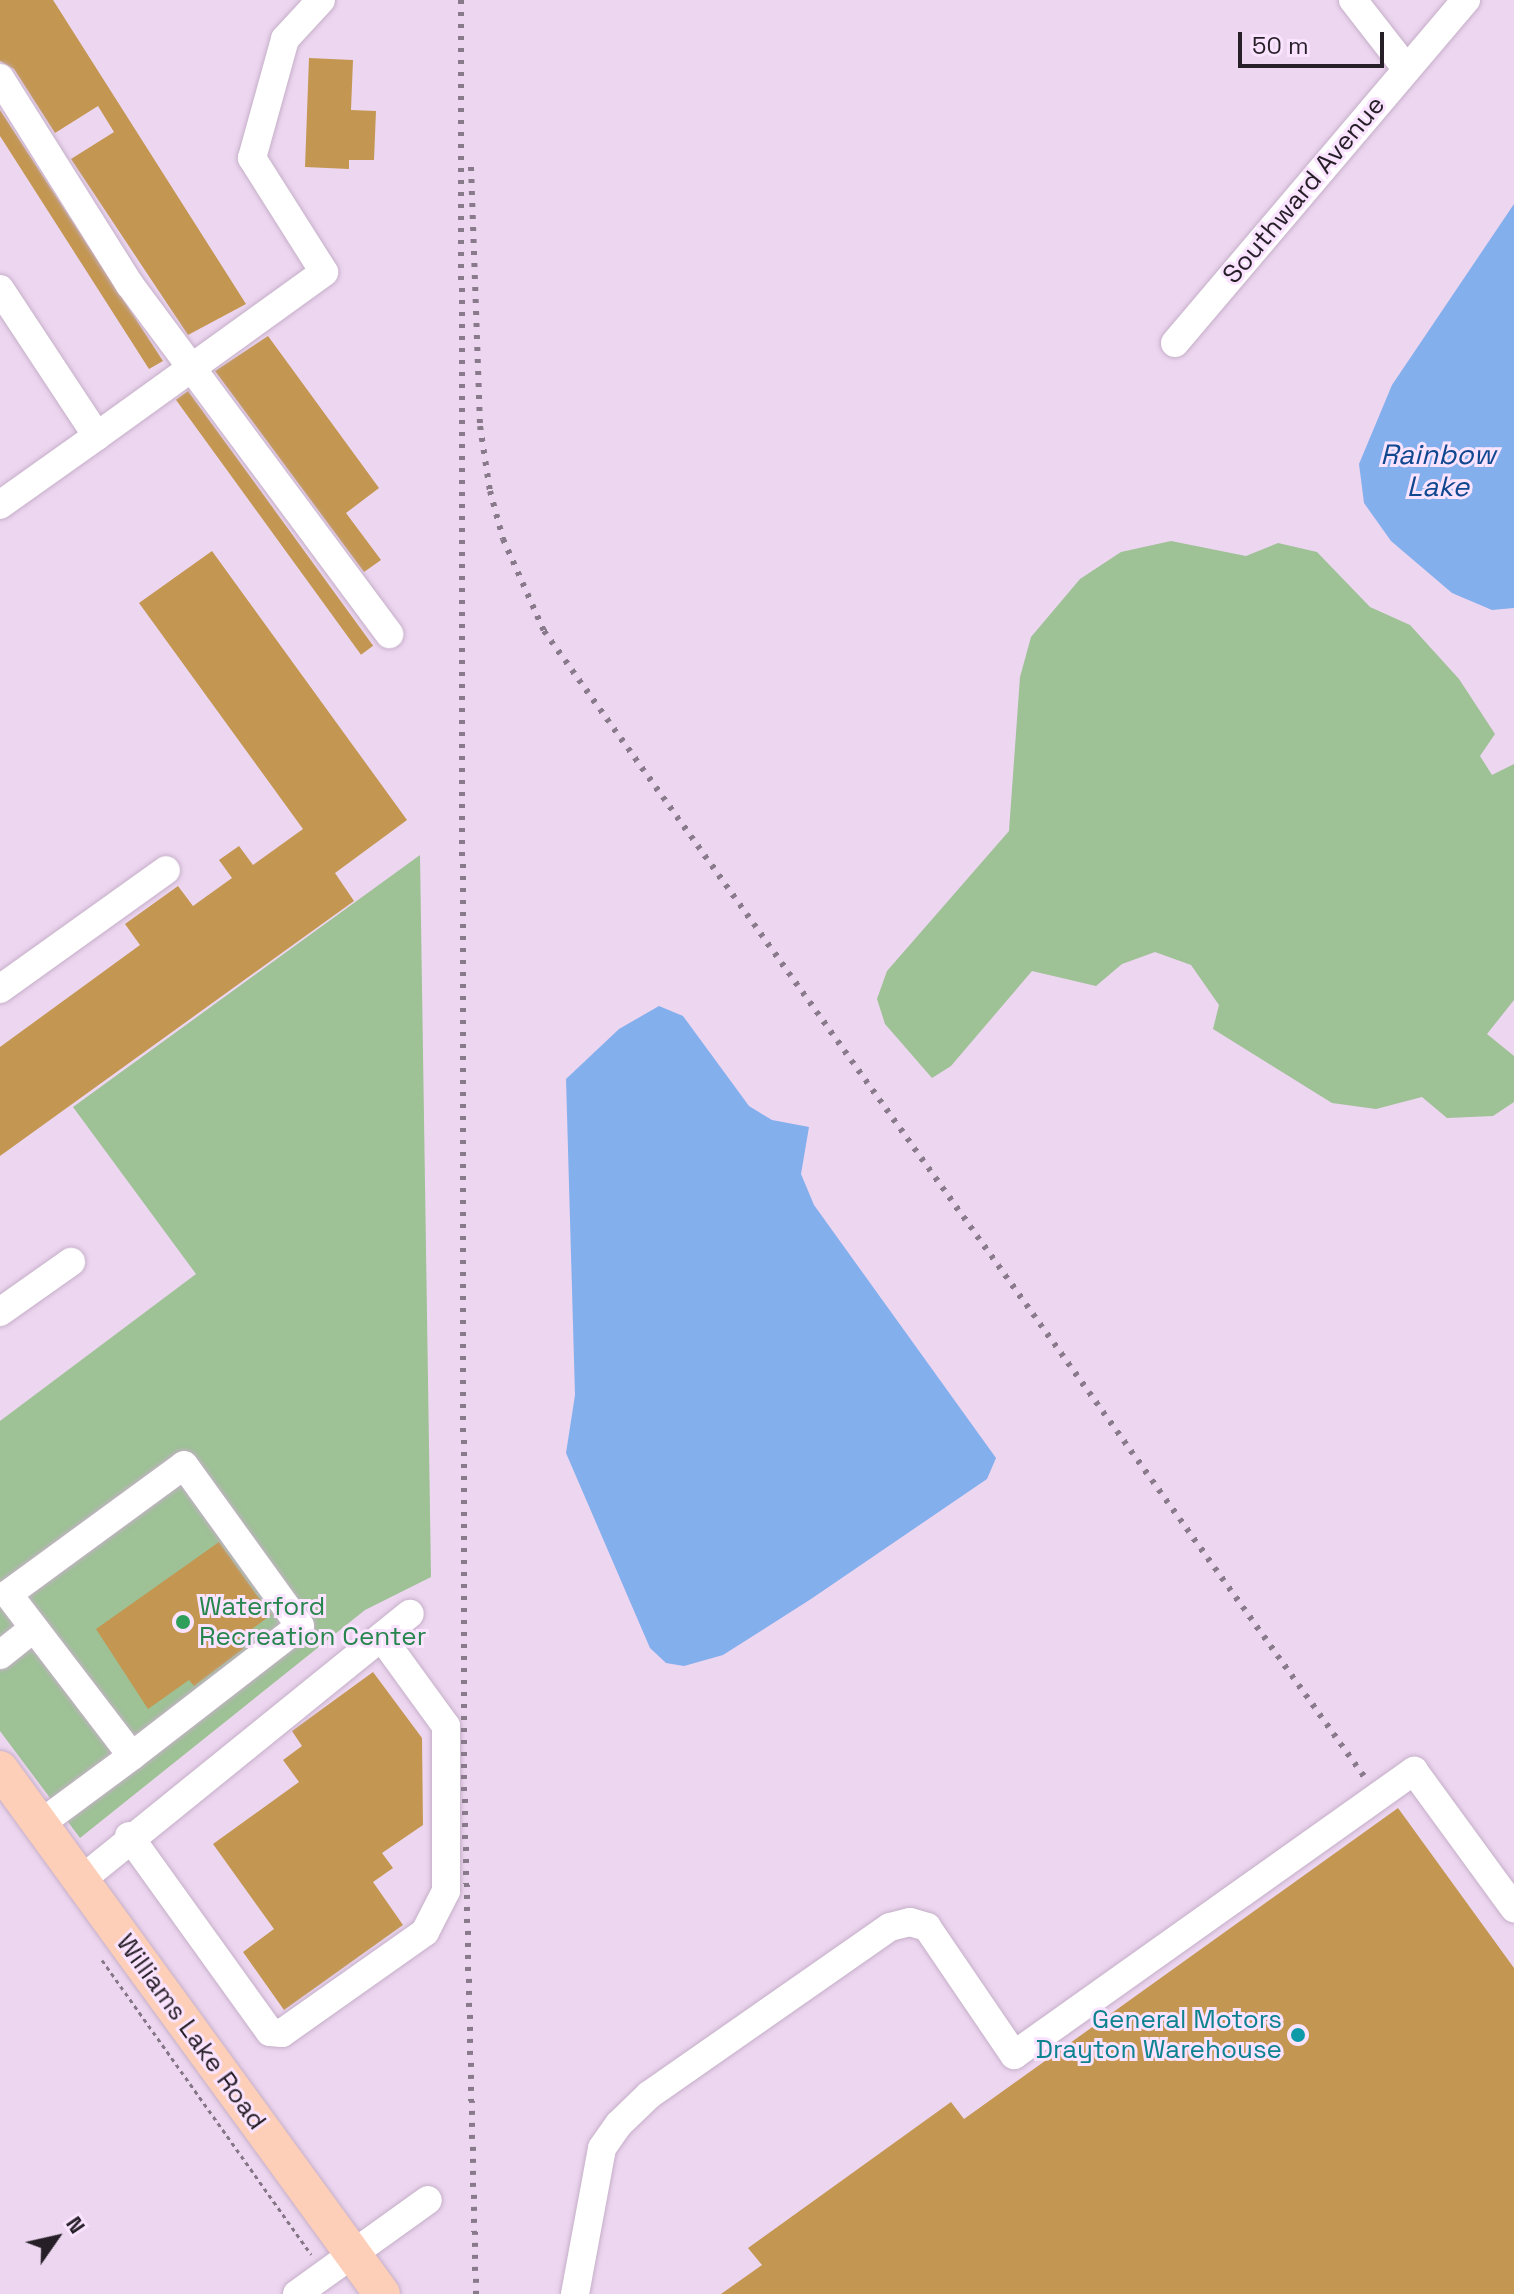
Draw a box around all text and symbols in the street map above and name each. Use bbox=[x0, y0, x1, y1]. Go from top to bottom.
scale bar bbox=[1242, 16, 1388, 66]
text: 50 m bbox=[1252, 30, 1309, 61]
street label: Southward Avenue bbox=[1216, 90, 1392, 290]
water label: Rainbow Lake bbox=[1380, 437, 1496, 503]
place label: Waterford Recreation Center bbox=[199, 1591, 427, 1652]
marker: Waterford Recreation Center bbox=[174, 1613, 192, 1631]
street label: Williams Lake Road bbox=[110, 1928, 272, 2136]
place label: General Motors Drayton Warehouse bbox=[1036, 2004, 1282, 2066]
marker: General Motors Drayton Warehouse bbox=[1289, 2026, 1307, 2044]
north arrow bbox=[16, 2198, 96, 2278]
text: N bbox=[60, 2211, 92, 2239]

